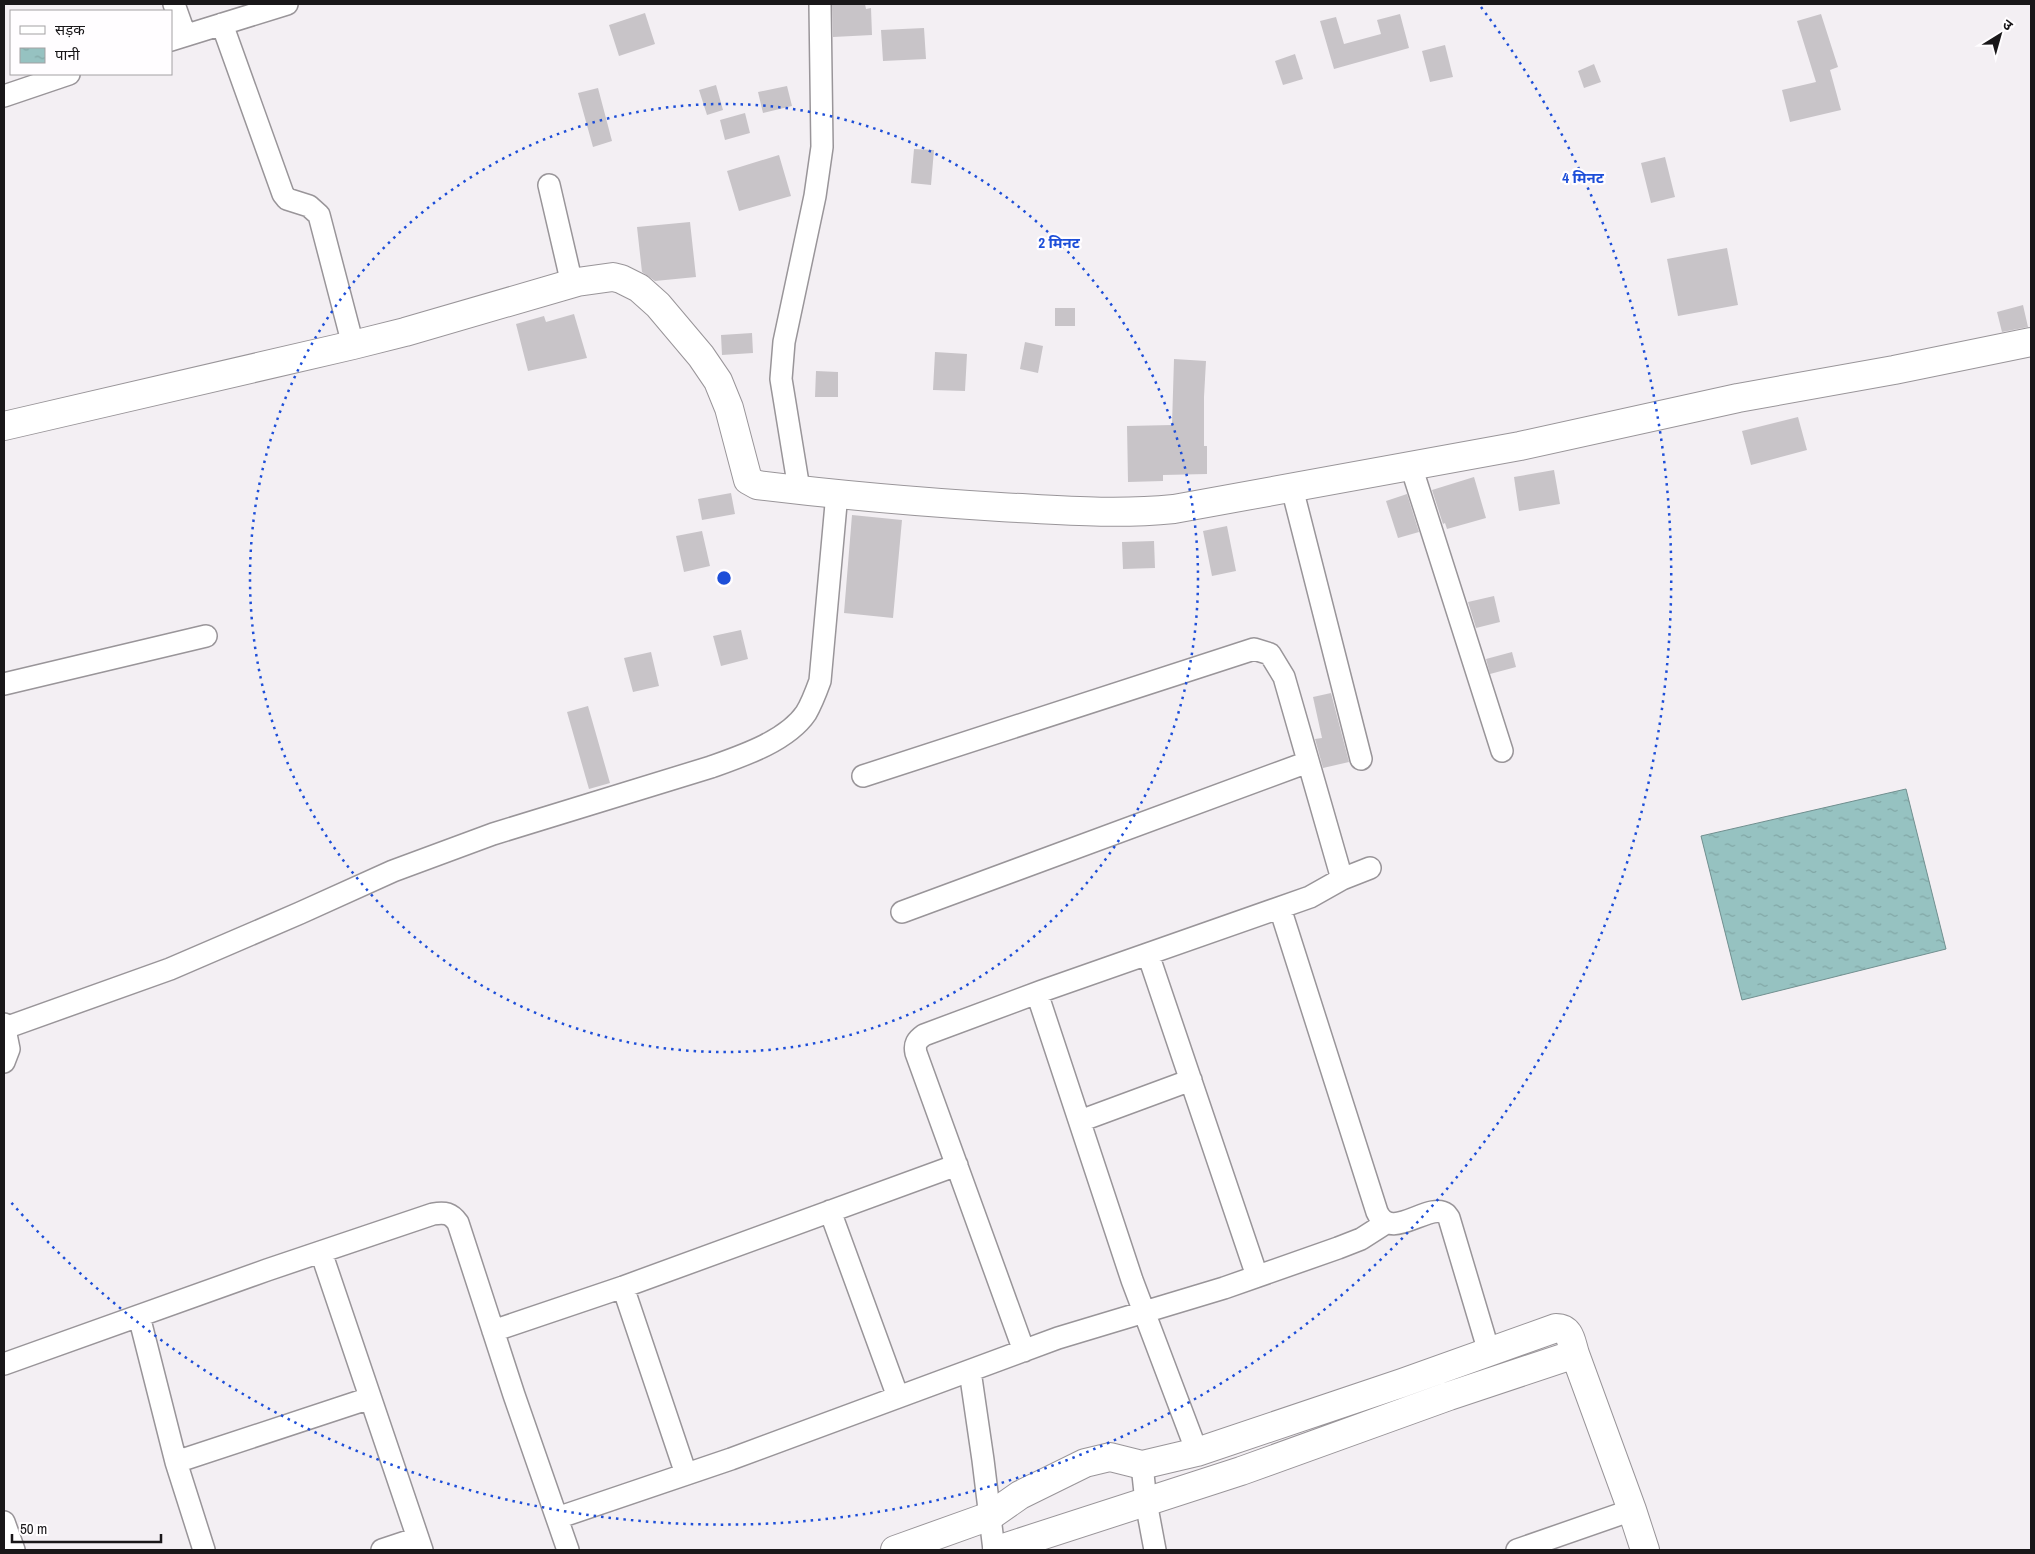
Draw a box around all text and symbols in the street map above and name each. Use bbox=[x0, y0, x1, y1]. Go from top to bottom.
legend bbox=[10, 10, 172, 75]
north arrow bbox=[1975, 10, 2025, 60]
text: उ bbox=[1999, 15, 2017, 35]
text: सड़क bbox=[55, 19, 85, 40]
text: पानी bbox=[55, 44, 81, 65]
text: 4 मिनट bbox=[1562, 167, 1605, 188]
text: 2 मिनट bbox=[1038, 232, 1081, 253]
centre of rings bbox=[715, 569, 733, 587]
scale bar bbox=[12, 1512, 161, 1544]
text: 50 m bbox=[20, 1518, 47, 1539]

